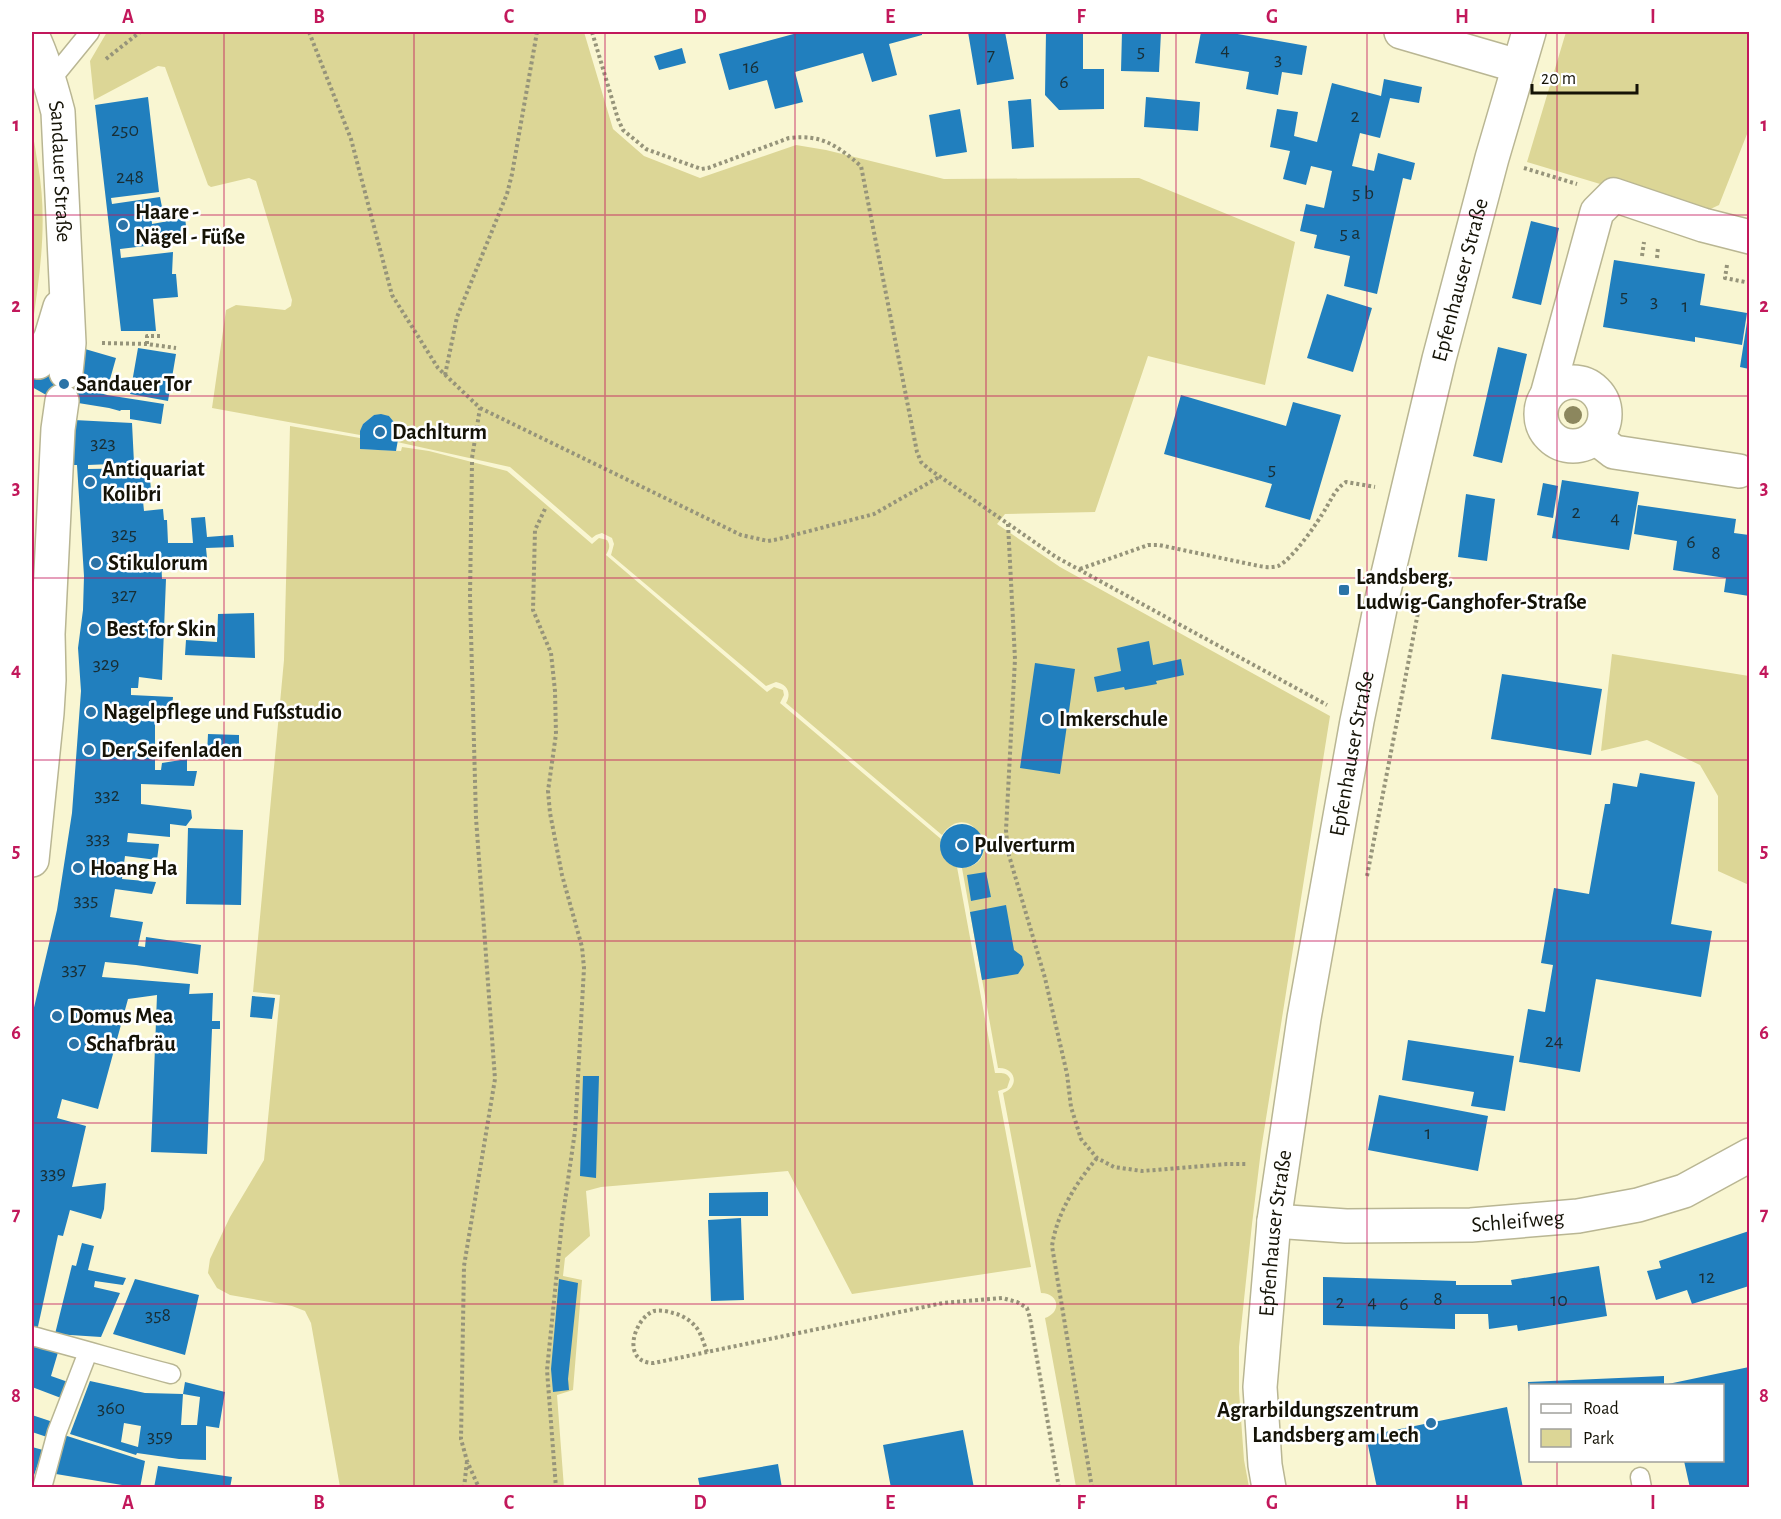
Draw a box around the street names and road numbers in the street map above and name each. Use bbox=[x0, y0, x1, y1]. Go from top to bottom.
street label: Sandauer Straße bbox=[44, 98, 75, 243]
street label: Epfenhauser Straße bbox=[1428, 196, 1492, 364]
street label: Epfenhauser Straße bbox=[1326, 669, 1378, 838]
street label: Epfenhauser Straße bbox=[1255, 1148, 1295, 1318]
street label: Schleifweg bbox=[1470, 1206, 1565, 1236]

